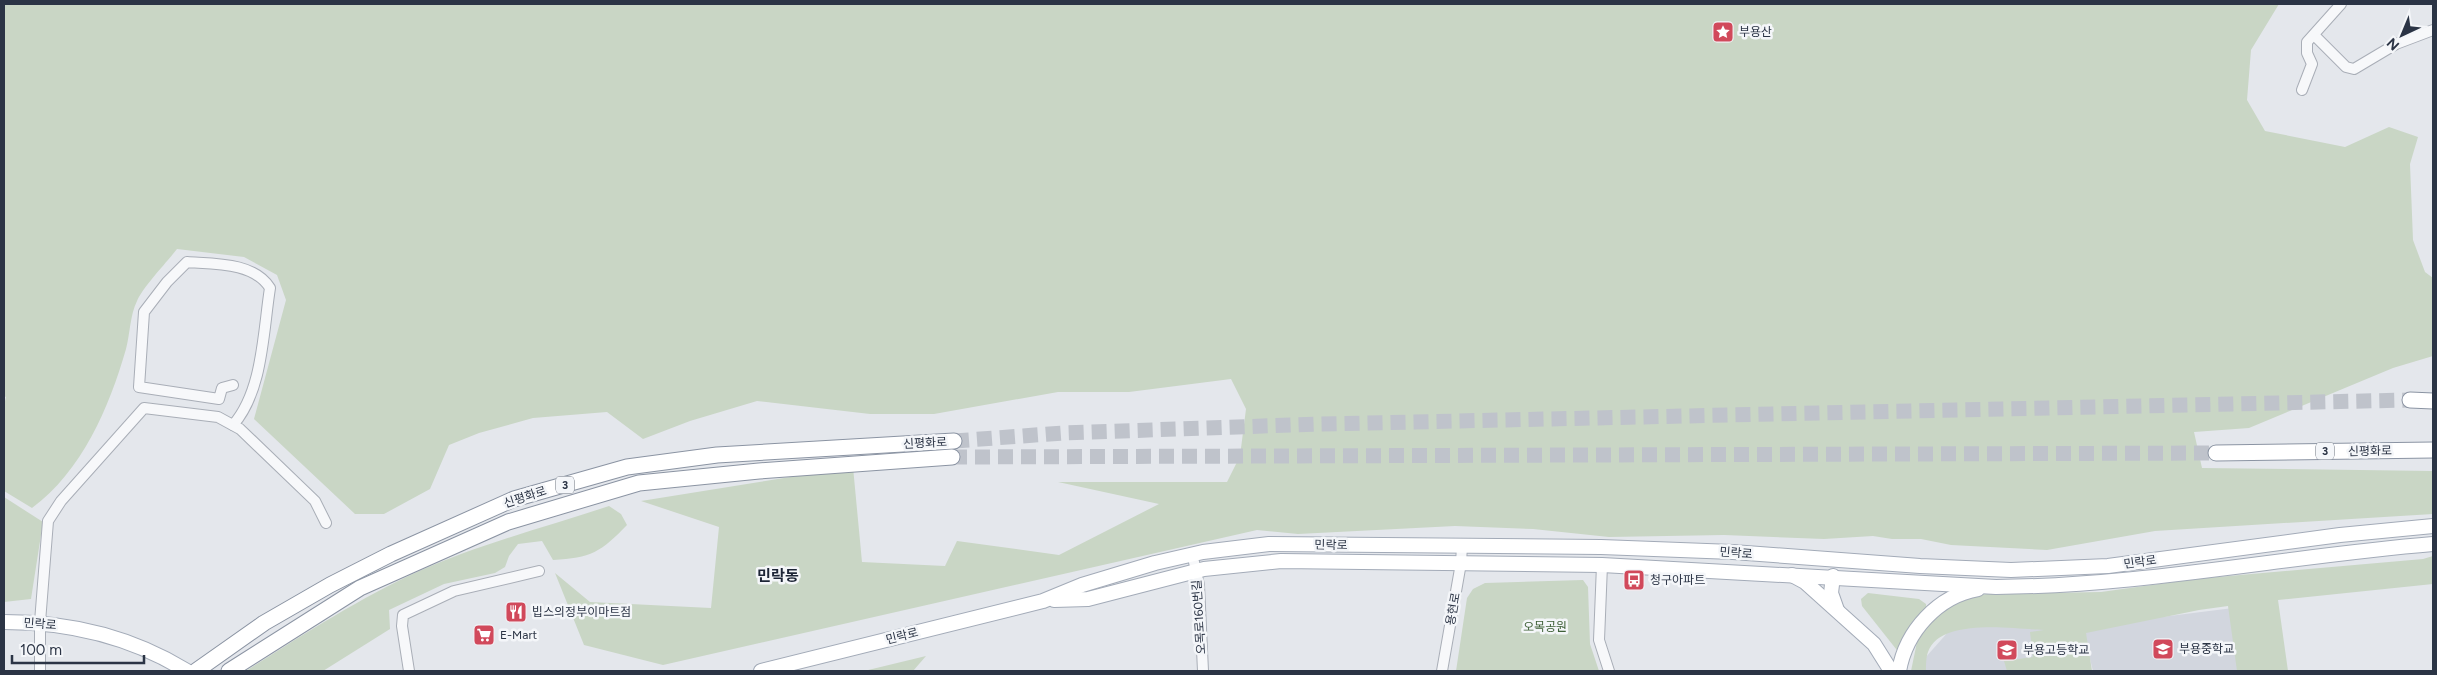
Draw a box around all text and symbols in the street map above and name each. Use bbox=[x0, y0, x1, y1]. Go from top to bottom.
north arrow bbox=[2377, 10, 2427, 60]
place icon: 부용산 bbox=[1711, 20, 1735, 44]
place label: 부용산 bbox=[1739, 25, 1772, 39]
text: N bbox=[2384, 34, 2403, 54]
street label: 신평화로 bbox=[903, 435, 947, 451]
road number: 3 bbox=[2316, 442, 2334, 460]
street label: 신평화로 bbox=[2348, 444, 2392, 458]
road number: 3 bbox=[556, 476, 574, 494]
street label: 신평화로 bbox=[502, 484, 548, 510]
street label: 민락로 bbox=[1314, 538, 1348, 552]
street label: 민락로 bbox=[1719, 545, 1753, 561]
street label: 민락로 bbox=[2123, 553, 2157, 571]
district label: 민락동 bbox=[757, 567, 799, 585]
bus stop icon: 청구아파트 bbox=[1622, 568, 1646, 592]
place label: 청구아파트 bbox=[1650, 573, 1705, 587]
street label: 오목로160번길 bbox=[1189, 579, 1209, 655]
street label: 용현로 bbox=[1443, 591, 1463, 627]
restaurant icon: 빕스의정부이마트점 bbox=[504, 600, 528, 624]
place label: 빕스의정부이마트점 bbox=[532, 605, 631, 619]
street label: 민락로 bbox=[23, 616, 57, 632]
park label: 오목공원 bbox=[1523, 620, 1567, 634]
supermarket icon: E-Mart bbox=[472, 623, 496, 647]
street label: 민락로 bbox=[884, 625, 920, 647]
place label: E-Mart bbox=[500, 628, 537, 642]
scale bar bbox=[12, 632, 145, 664]
school or university icon: 부용중학교 bbox=[2151, 637, 2175, 661]
school or university icon: 부용고등학교 bbox=[1995, 638, 2019, 662]
text: 100 m bbox=[20, 641, 62, 659]
place label: 부용중학교 bbox=[2179, 642, 2234, 656]
place label: 부용고등학교 bbox=[2023, 643, 2089, 657]

